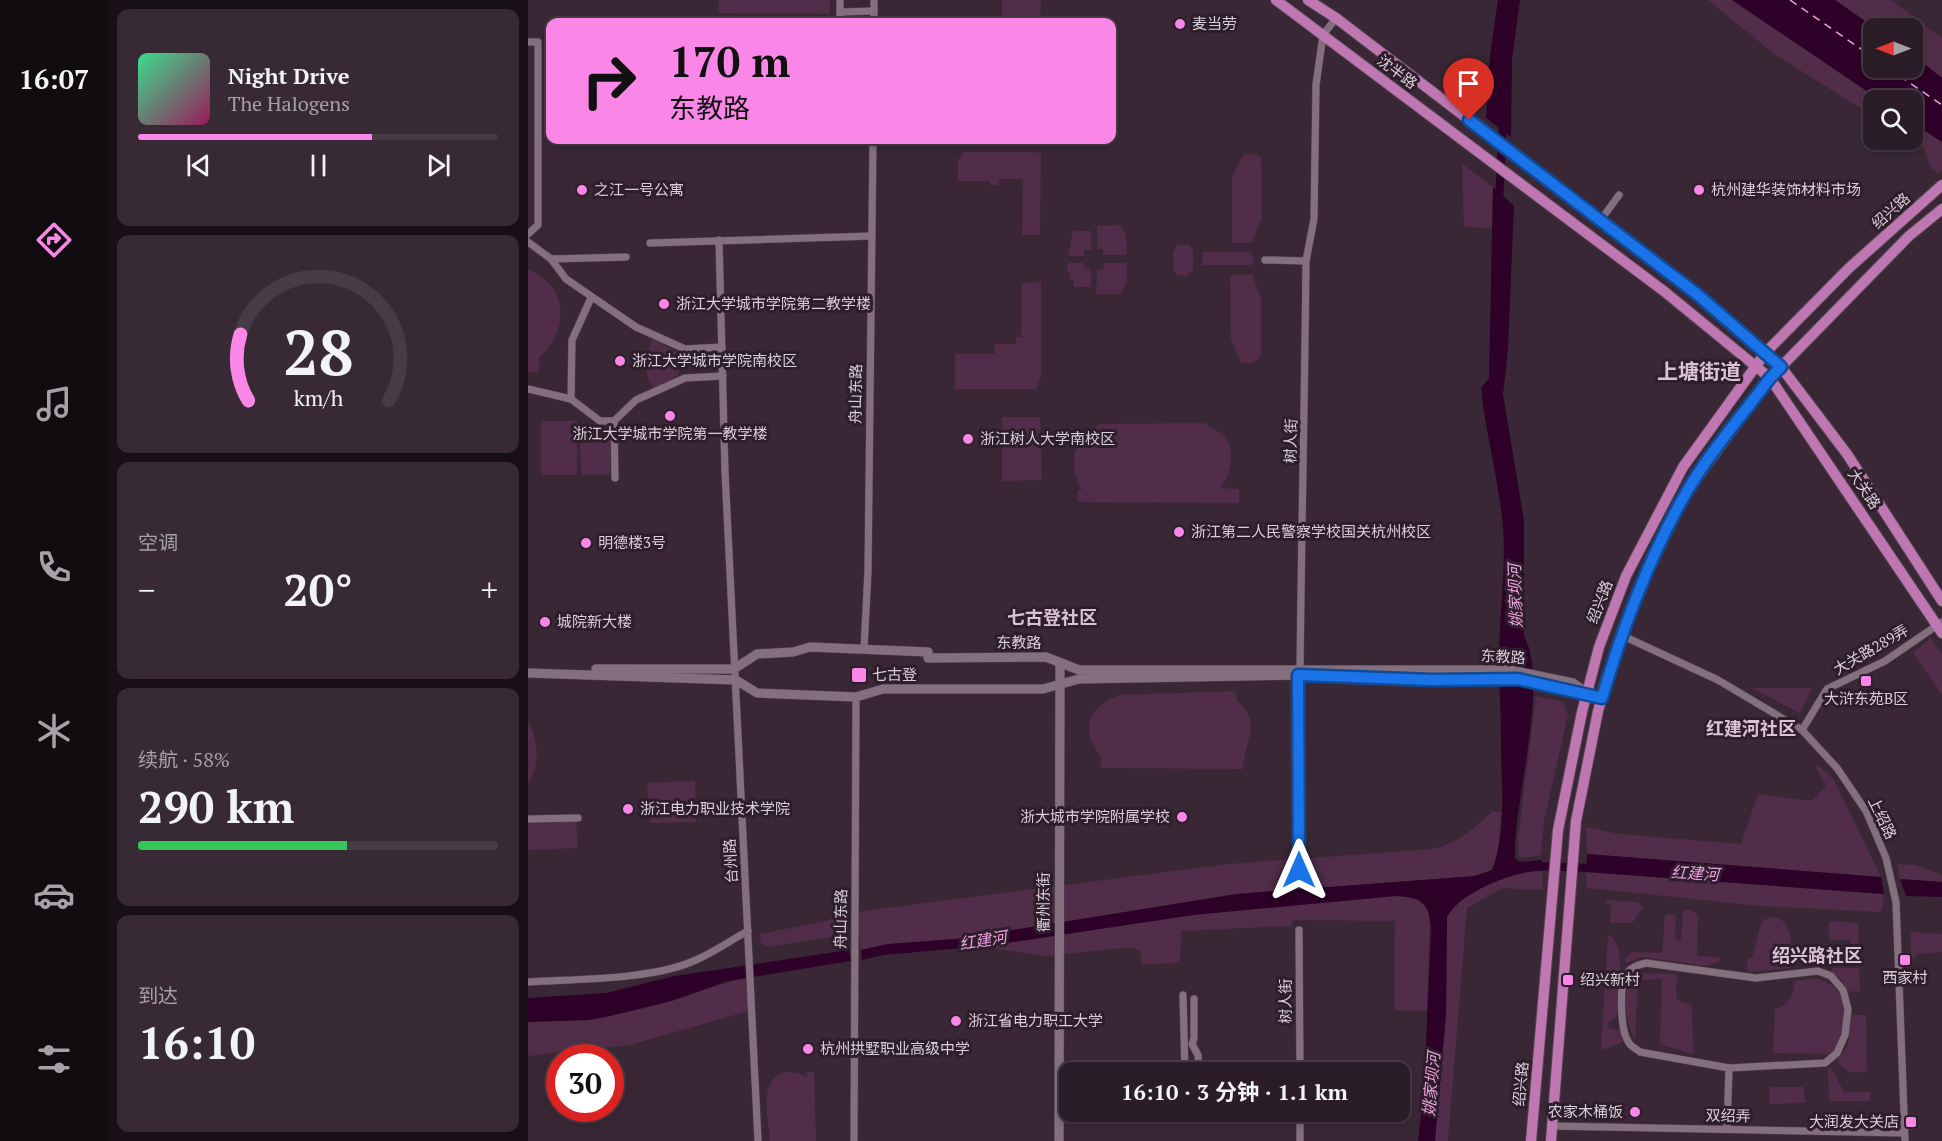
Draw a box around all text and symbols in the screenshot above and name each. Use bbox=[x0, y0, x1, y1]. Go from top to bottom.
place label: 麦当劳 bbox=[1192, 13, 1237, 33]
marker: 麦当劳 bbox=[1173, 17, 1187, 31]
north arrow bbox=[1863, 18, 1923, 78]
map controls bbox=[1863, 18, 1923, 150]
text: 170 m bbox=[669, 33, 790, 89]
icon: right bbox=[570, 42, 648, 120]
street label: 沈半路 bbox=[1374, 50, 1422, 93]
pin bbox=[1443, 58, 1494, 120]
text: 16:07 bbox=[19, 61, 89, 97]
text: Night Drive bbox=[228, 61, 350, 90]
icon: arrive bbox=[1452, 67, 1485, 100]
text: The Halogens bbox=[228, 90, 350, 117]
text: 东教路 bbox=[669, 90, 750, 126]
button: search bbox=[1863, 90, 1923, 150]
icon: previous bbox=[182, 149, 215, 182]
icon: pause bbox=[302, 149, 335, 182]
icon: next bbox=[422, 149, 455, 182]
place label: 之江一号公寓 bbox=[594, 179, 684, 199]
place label: 杭州建华装饰材料市场 bbox=[1711, 179, 1861, 199]
marker: 之江一号公寓 bbox=[575, 183, 589, 197]
marker: 杭州建华装饰材料市场 bbox=[1692, 183, 1706, 197]
street label: 绍兴路 bbox=[1867, 188, 1914, 233]
icon: directions bbox=[33, 219, 75, 261]
place label: 浙江大学城市学院第二教学楼 bbox=[676, 293, 871, 313]
marker: 浙江大学城市学院第二教学楼 bbox=[657, 297, 671, 311]
text: 28 bbox=[283, 310, 353, 393]
place label: 浙江大学城市学院南校区 bbox=[632, 350, 797, 370]
marker: 浙江大学城市学院南校区 bbox=[613, 354, 627, 368]
district label: 上塘街道 bbox=[1657, 357, 1741, 385]
street label: 舟山东路 bbox=[844, 364, 866, 424]
icon: music bbox=[33, 383, 75, 425]
text: km/h bbox=[293, 385, 343, 413]
marker: 浙江大学城市学院第一教学楼 bbox=[663, 409, 677, 423]
street label: 树人街 bbox=[1280, 418, 1300, 464]
place label: 浙江大学城市学院第一教学楼 bbox=[572, 423, 768, 443]
place label: 浙江树人大学南校区 bbox=[980, 428, 1115, 448]
marker: 浙江树人大学南校区 bbox=[961, 432, 975, 446]
street label: 大关路 bbox=[1844, 464, 1886, 513]
place label: 浙江第二人民警察学校国关杭州校区 bbox=[1191, 521, 1431, 541]
marker: 浙江第二人民警察学校国关杭州校区 bbox=[1172, 525, 1186, 539]
text: 空调 bbox=[138, 529, 178, 556]
place label: 明德楼3号 bbox=[598, 532, 666, 552]
marker: 明德楼3号 bbox=[579, 536, 593, 550]
icon: phone bbox=[33, 546, 75, 588]
text: 20° bbox=[283, 559, 353, 619]
water label: 姚家坝河 bbox=[1503, 561, 1527, 628]
text: − bbox=[138, 568, 156, 611]
text: + bbox=[480, 568, 498, 611]
street label: 绍兴路 bbox=[1582, 577, 1616, 626]
district label: 七古登社区 bbox=[1007, 605, 1097, 629]
place label: 城院新大楼 bbox=[557, 611, 632, 631]
marker: 城院新大楼 bbox=[538, 615, 552, 629]
street label: 大关路289弄 bbox=[1829, 619, 1912, 679]
street label: 东教路 bbox=[996, 632, 1042, 652]
street label: 东教路 bbox=[1480, 645, 1526, 667]
place label: 七古登 bbox=[872, 664, 917, 684]
marker: 七古登 bbox=[850, 666, 868, 684]
marker: 大浒东苑B区 bbox=[1859, 674, 1873, 688]
place label: 大浒东苑B区 bbox=[1824, 688, 1908, 708]
icon: climate bbox=[33, 710, 75, 752]
district label: 红建河社区 bbox=[1706, 716, 1796, 740]
text: 续航 · 58% bbox=[138, 746, 230, 773]
text: 290 km bbox=[138, 776, 294, 836]
street label: 上绍路 bbox=[1864, 793, 1902, 842]
place label: 浙江电力职业技术学院 bbox=[640, 798, 790, 818]
marker: 浙江电力职业技术学院 bbox=[621, 802, 635, 816]
place label: 浙大城市学院附属学校 bbox=[1020, 806, 1170, 826]
marker: 浙大城市学院附属学校 bbox=[1175, 810, 1189, 824]
street label: 台州路 bbox=[719, 838, 741, 884]
position arrow bbox=[1267, 838, 1331, 902]
water label: 红建河 bbox=[1670, 861, 1723, 885]
street label: 衢州东街 bbox=[1033, 872, 1053, 932]
icon: car bbox=[33, 874, 75, 916]
street label: 舟山东路 bbox=[829, 889, 851, 949]
water label: 红建河 bbox=[958, 925, 1011, 955]
district label: 绍兴路社区 bbox=[1772, 943, 1862, 967]
marker: 西家村 bbox=[1898, 953, 1912, 967]
place label: 西家村 bbox=[1882, 967, 1928, 987]
place label: 绍兴新村 bbox=[1580, 969, 1640, 989]
marker: 绍兴新村 bbox=[1561, 973, 1575, 987]
street label: 树人街 bbox=[1275, 978, 1295, 1024]
text: 到达 bbox=[138, 982, 178, 1009]
place label: 浙江省电力职工大学 bbox=[968, 1010, 1103, 1030]
text: 16:10 bbox=[138, 1012, 255, 1072]
marker: 浙江省电力职工大学 bbox=[949, 1014, 963, 1028]
icon: filters bbox=[33, 1038, 75, 1080]
place label: 杭州拱墅职业高级中学 bbox=[820, 1038, 970, 1058]
marker: 杭州拱墅职业高级中学 bbox=[801, 1042, 815, 1056]
speed limit sign: 30 bbox=[546, 1044, 624, 1122]
water label: 姚家坝河 bbox=[1417, 1048, 1445, 1117]
street label: 绍兴路 bbox=[1508, 1061, 1532, 1107]
text: 16:10 · 3 分钟 · 1.1 km bbox=[1121, 1077, 1348, 1106]
place label: 农家木桶饭 bbox=[1548, 1101, 1623, 1121]
marker: 农家木桶饭 bbox=[1628, 1105, 1642, 1119]
street label: 双绍弄 bbox=[1705, 1105, 1751, 1125]
place label: 大润发大关店 bbox=[1809, 1111, 1899, 1131]
marker: 大润发大关店 bbox=[1904, 1115, 1918, 1129]

